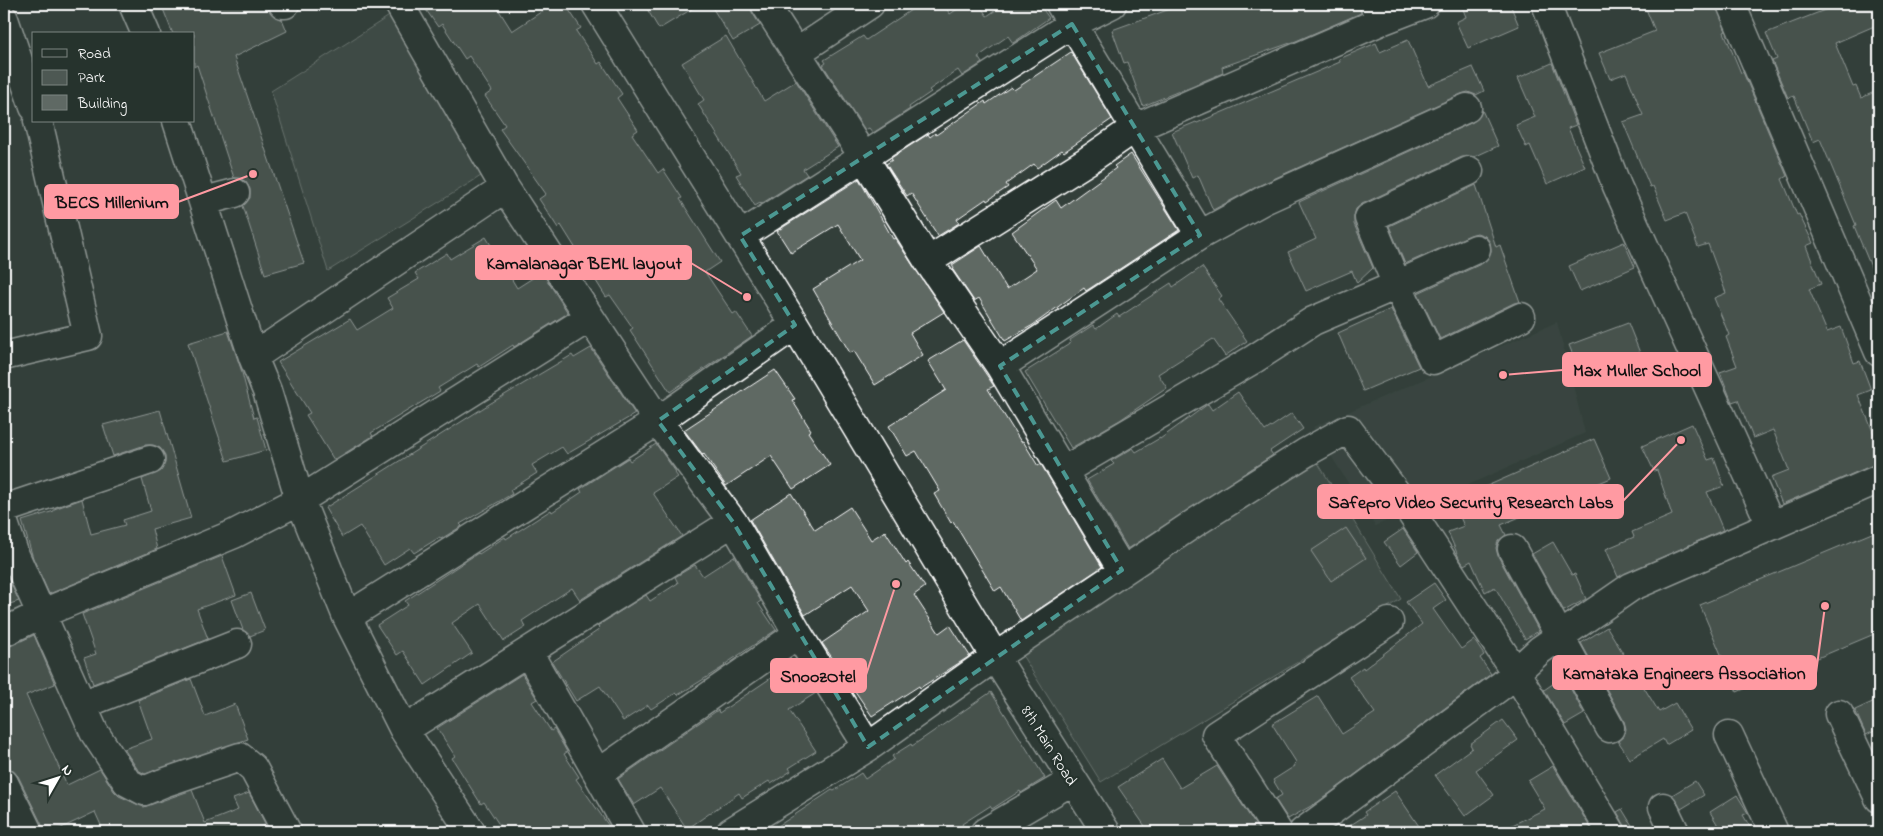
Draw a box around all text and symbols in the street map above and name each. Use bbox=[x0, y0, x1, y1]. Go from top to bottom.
legend bbox=[32, 32, 195, 122]
text: Road bbox=[78, 43, 111, 65]
text: Park bbox=[78, 67, 106, 89]
text: Building bbox=[77, 93, 127, 116]
callout: BECS Millenium bbox=[45, 185, 178, 218]
text: BECS Millenium bbox=[54, 191, 169, 217]
callout: Kamalanagar BEML layout bbox=[476, 246, 691, 279]
text: Kamalanagar BEML layout bbox=[486, 252, 683, 279]
callout: Max Muller School bbox=[1563, 353, 1711, 386]
text: Max Muller School bbox=[1573, 359, 1701, 385]
callout: Safepro Video Security Research Labs bbox=[1318, 485, 1623, 518]
text: Safepro Video Security Research Labs bbox=[1328, 491, 1614, 518]
callout: Karnataka Engineers Association bbox=[1553, 656, 1816, 689]
callout: SnoozOtel bbox=[771, 659, 866, 692]
text: Karnataka Engineers Association bbox=[1562, 662, 1806, 689]
text: SnoozOtel bbox=[780, 665, 856, 691]
street label: 8th Main Road bbox=[1014, 701, 1083, 791]
north arrow bbox=[32, 754, 82, 804]
text: N bbox=[56, 760, 78, 781]

